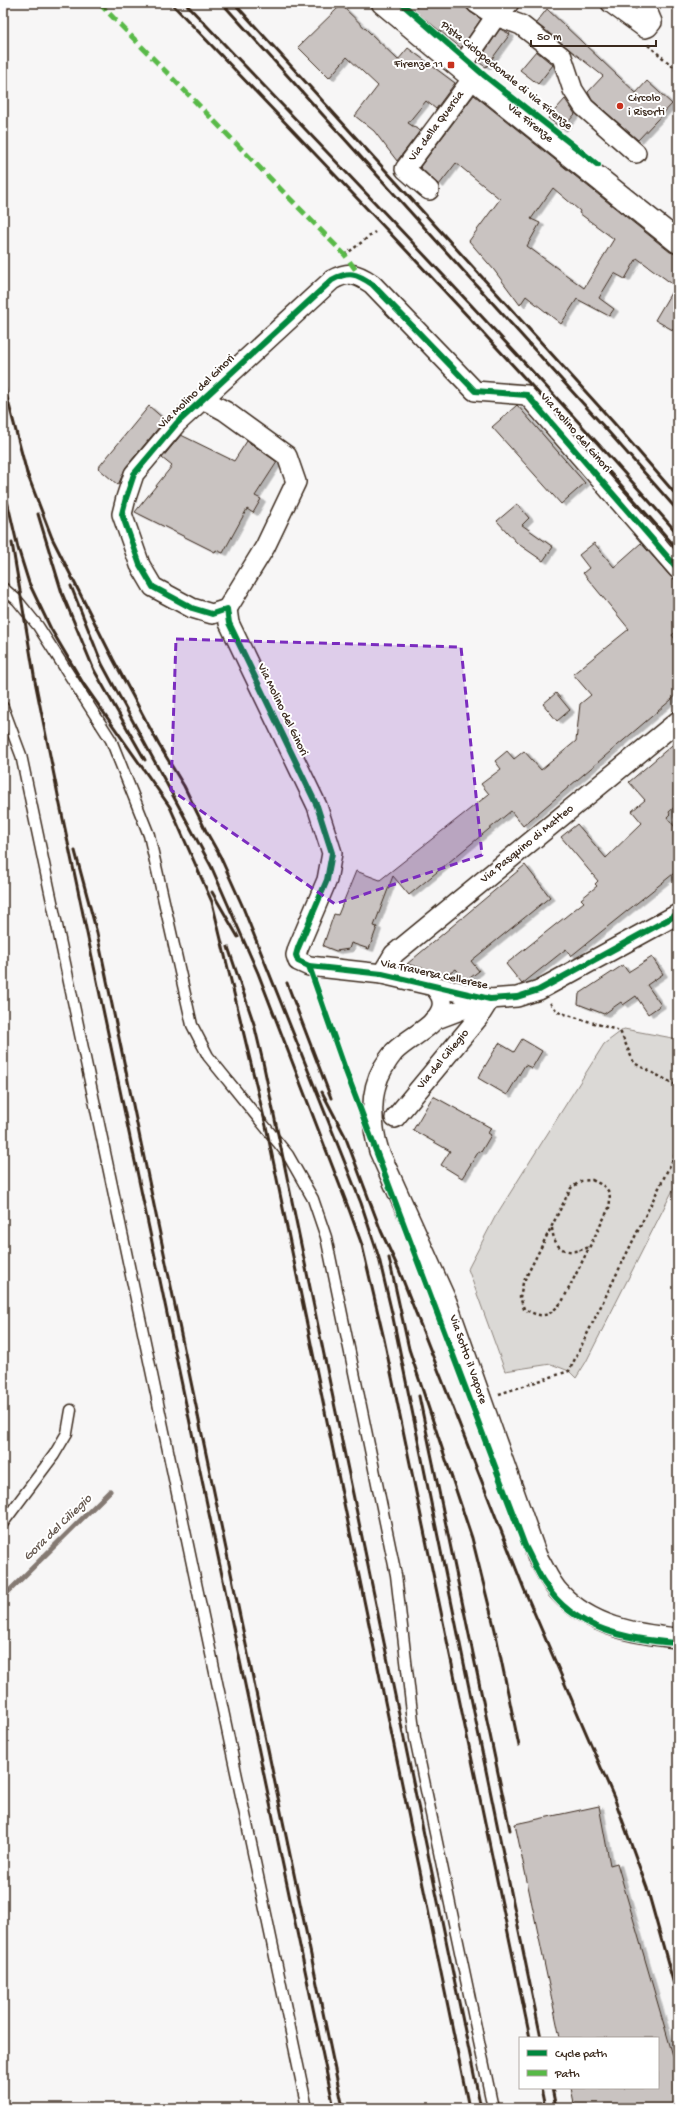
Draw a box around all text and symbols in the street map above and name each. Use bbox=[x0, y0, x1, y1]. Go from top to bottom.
street label: Pista Ciclopedonale di via Firenze bbox=[436, 18, 575, 134]
scale bar bbox=[531, 22, 656, 48]
text: 50 m bbox=[537, 31, 562, 45]
place label: Firenze 11 bbox=[393, 58, 443, 72]
marker: Firenze 11 bbox=[446, 60, 456, 70]
street label: Via della Quercia bbox=[405, 88, 468, 165]
place label: Circolo i Risorti bbox=[628, 92, 665, 120]
street label: Via Firenze bbox=[503, 100, 556, 147]
marker: Circolo i Risorti bbox=[615, 101, 625, 111]
street label: Via Molino del Ginori bbox=[155, 352, 238, 433]
street label: Via Molino del Ginori bbox=[536, 390, 614, 476]
street label: Via Molino del Ginori bbox=[253, 661, 311, 759]
street label: Via Pasquino di Matteo bbox=[477, 802, 577, 887]
street label: Via Traversa Cellerese bbox=[378, 957, 490, 993]
street label: Via del Ciliegio bbox=[414, 1027, 472, 1093]
street label: Via Sotto il Vapore bbox=[445, 1312, 490, 1407]
water label: Gora del Ciliegio bbox=[21, 1491, 96, 1564]
legend bbox=[519, 2037, 659, 2089]
text: Cycle path bbox=[555, 2048, 608, 2062]
text: Path bbox=[554, 2068, 580, 2082]

